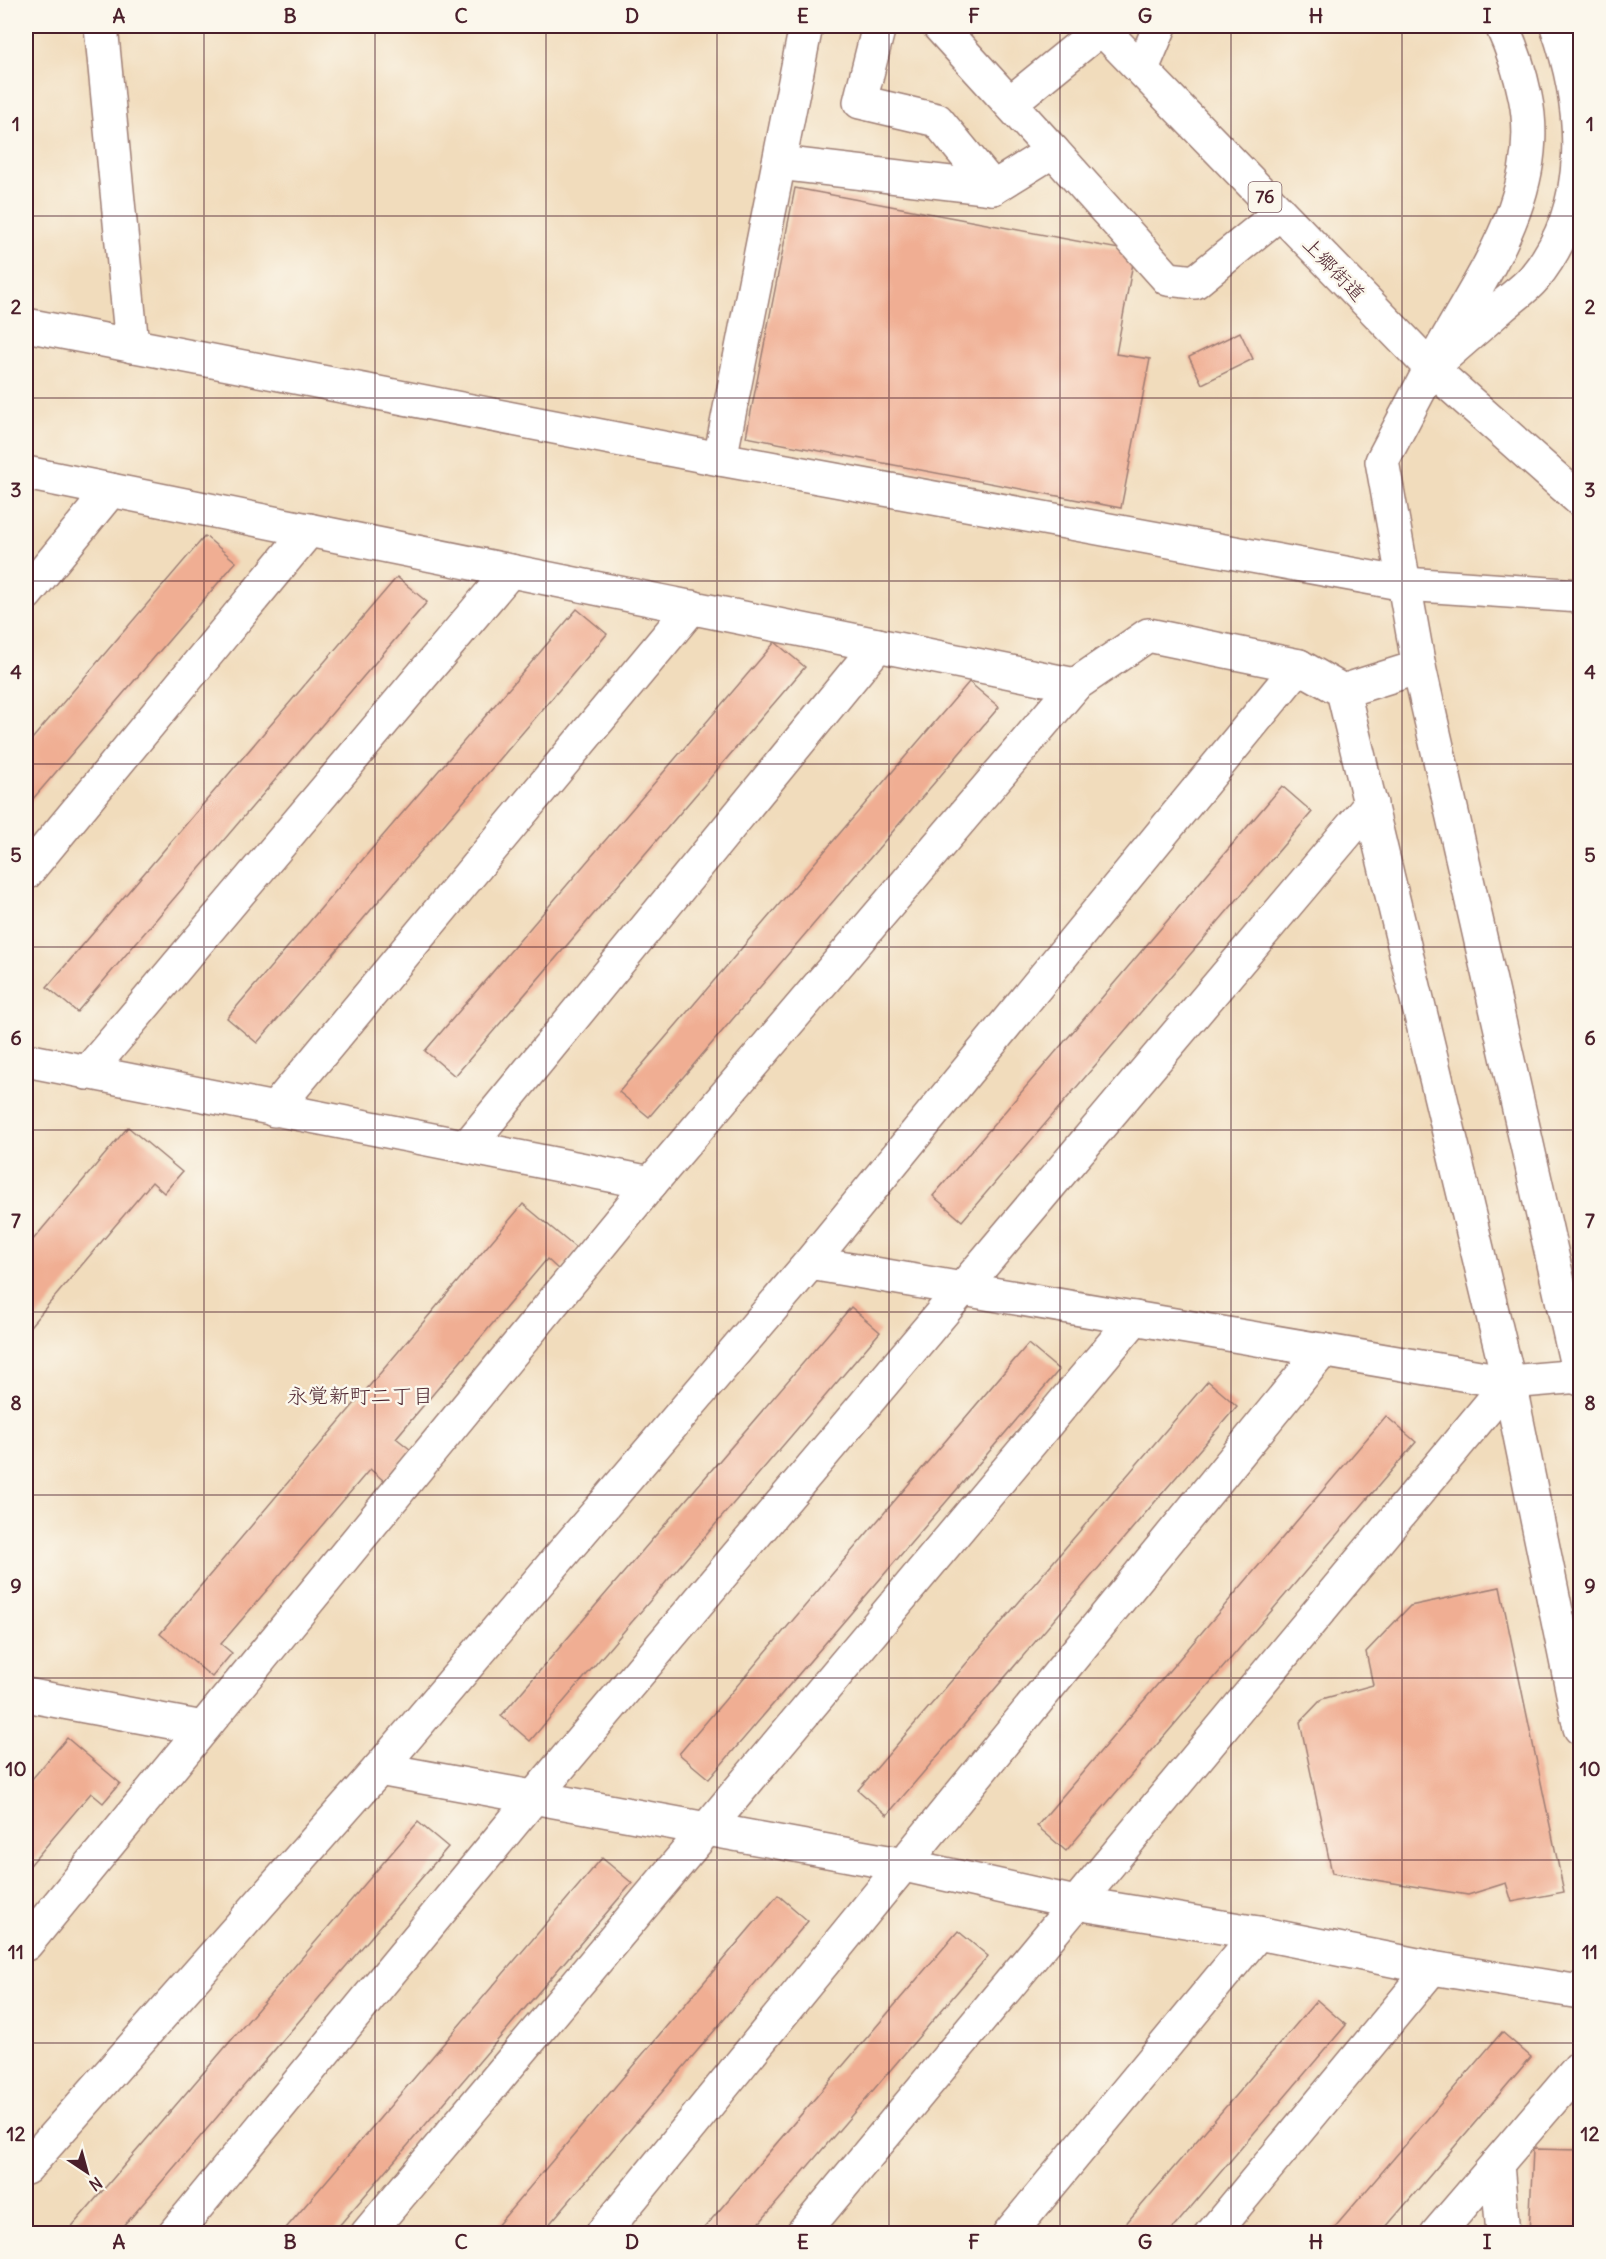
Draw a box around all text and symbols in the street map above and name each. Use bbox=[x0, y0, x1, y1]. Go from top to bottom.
text: A bbox=[113, 3, 126, 28]
text: B bbox=[283, 3, 297, 28]
text: C bbox=[454, 3, 468, 28]
text: D bbox=[625, 3, 639, 28]
text: E bbox=[797, 3, 809, 28]
text: F bbox=[968, 3, 980, 28]
text: G bbox=[1138, 3, 1152, 28]
text: H bbox=[1309, 3, 1323, 28]
text: I bbox=[1483, 3, 1492, 28]
text: 1 bbox=[12, 111, 20, 136]
text: 1 bbox=[1586, 111, 1594, 136]
road number: 76 bbox=[1248, 182, 1282, 212]
street label: 上郷街道 bbox=[1298, 231, 1371, 306]
text: 2 bbox=[11, 294, 22, 319]
text: 2 bbox=[1585, 294, 1596, 319]
text: 3 bbox=[10, 477, 22, 502]
text: 3 bbox=[1584, 477, 1596, 502]
text: 4 bbox=[10, 659, 22, 684]
text: 4 bbox=[1584, 659, 1596, 684]
text: 5 bbox=[10, 842, 22, 867]
text: 5 bbox=[1584, 842, 1596, 867]
text: 6 bbox=[10, 1025, 22, 1050]
text: 6 bbox=[1584, 1025, 1596, 1050]
text: 7 bbox=[11, 1208, 21, 1233]
text: 7 bbox=[1585, 1208, 1595, 1233]
district label: 永覚新町二丁目 bbox=[287, 1382, 434, 1409]
text: 8 bbox=[10, 1390, 22, 1415]
text: 8 bbox=[1584, 1390, 1596, 1415]
text: 9 bbox=[10, 1573, 22, 1598]
text: 9 bbox=[1584, 1573, 1596, 1598]
text: 10 bbox=[5, 1756, 27, 1781]
text: 10 bbox=[1579, 1756, 1601, 1781]
text: 11 bbox=[8, 1939, 24, 1964]
text: 11 bbox=[1582, 1939, 1598, 1964]
text: 12 bbox=[7, 2121, 25, 2146]
text: 12 bbox=[1581, 2121, 1599, 2146]
north arrow bbox=[57, 2142, 117, 2202]
text: N bbox=[85, 2173, 106, 2195]
text: A bbox=[113, 2229, 126, 2254]
text: B bbox=[283, 2229, 297, 2254]
text: C bbox=[454, 2229, 468, 2254]
text: D bbox=[625, 2229, 639, 2254]
text: E bbox=[797, 2229, 809, 2254]
text: F bbox=[968, 2229, 980, 2254]
text: G bbox=[1138, 2229, 1152, 2254]
text: H bbox=[1309, 2229, 1323, 2254]
text: I bbox=[1483, 2229, 1492, 2254]

